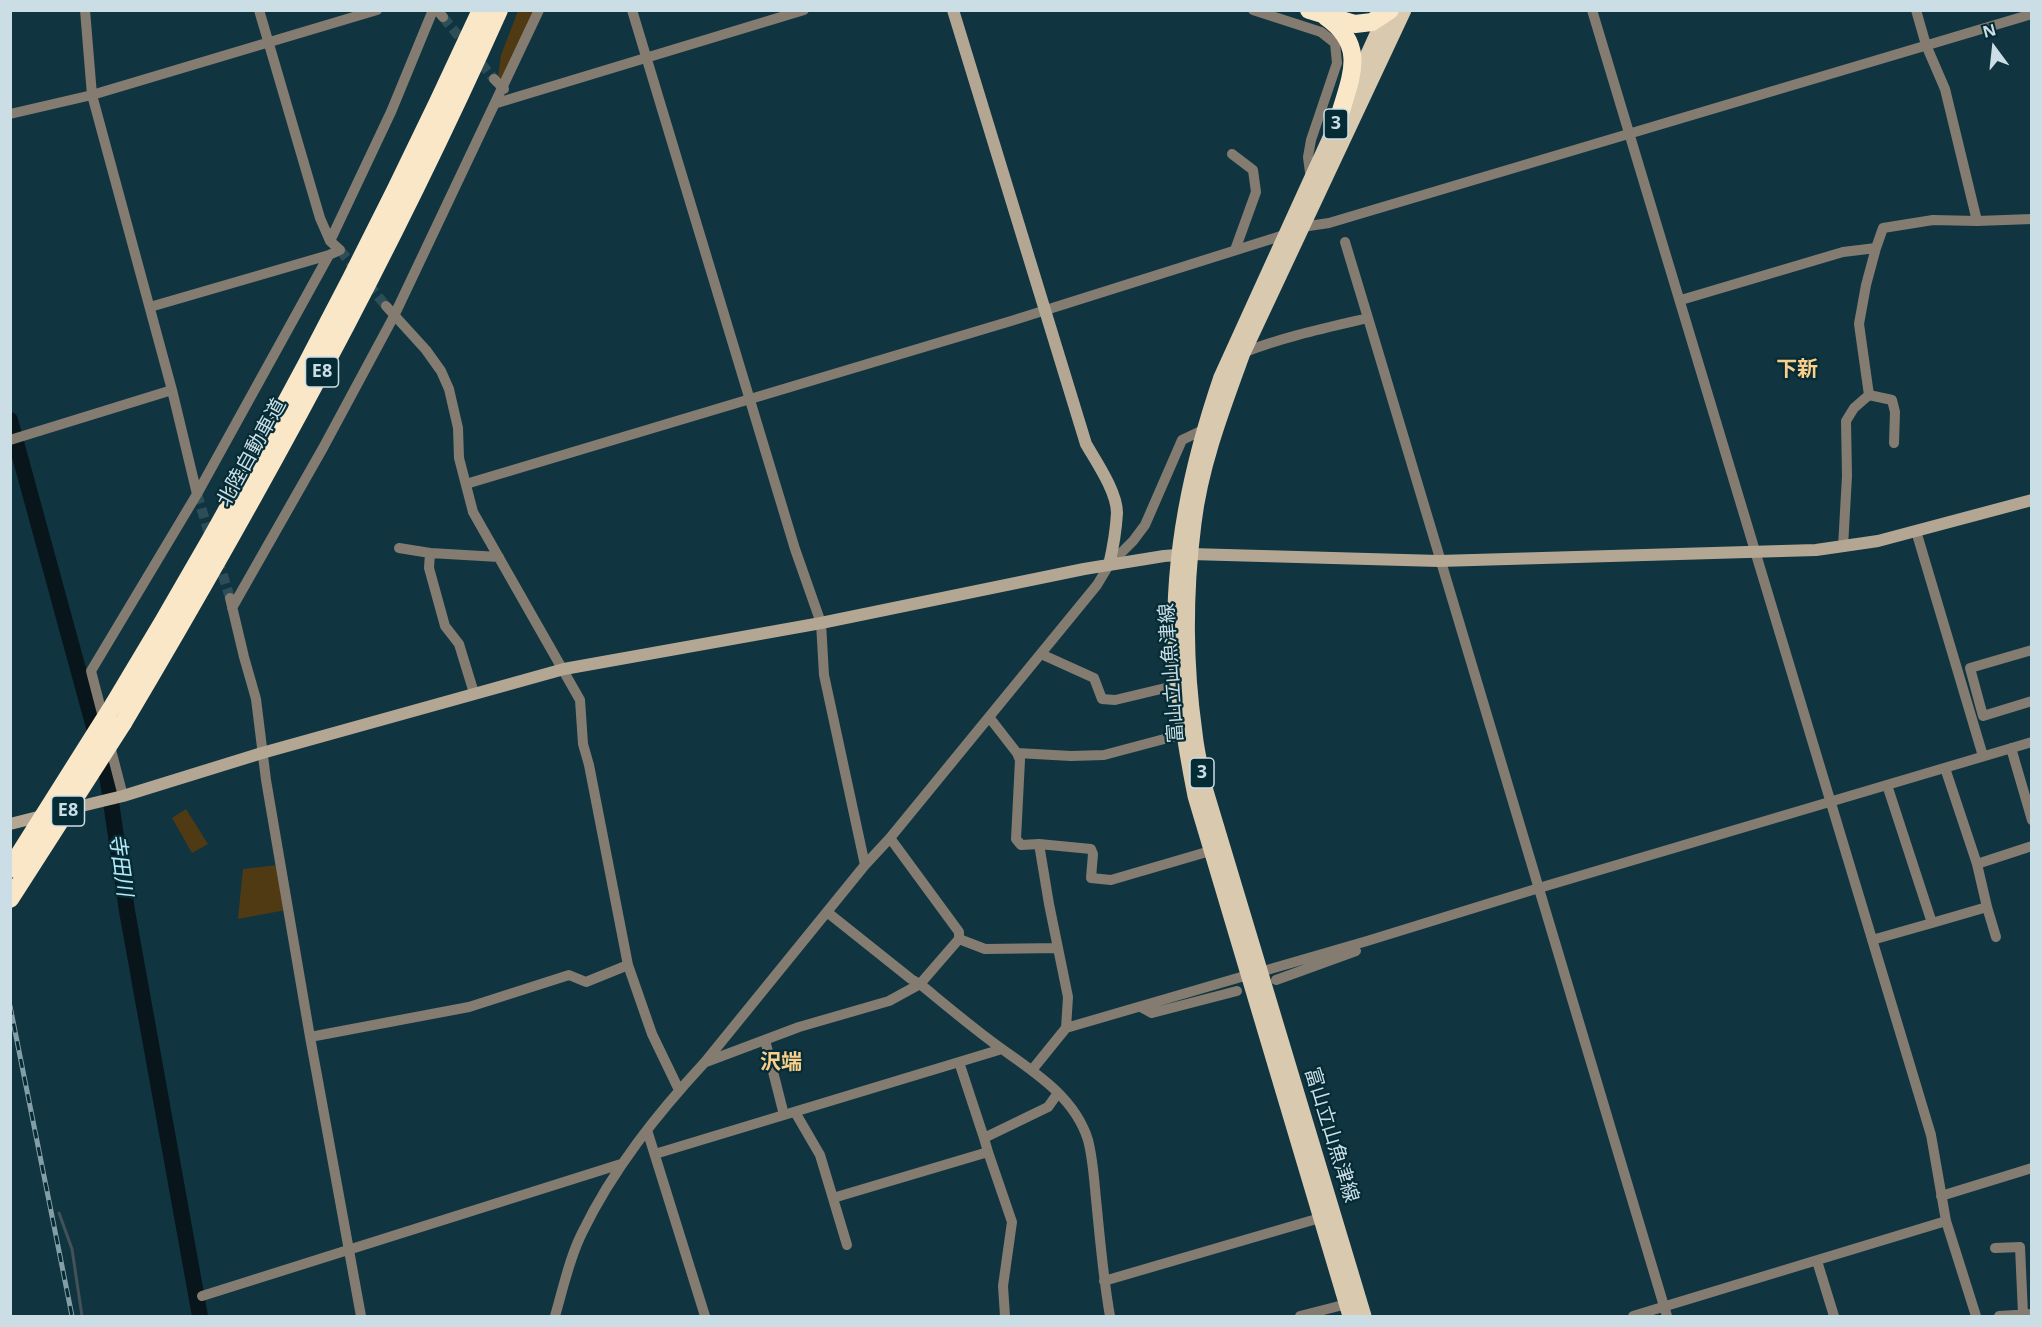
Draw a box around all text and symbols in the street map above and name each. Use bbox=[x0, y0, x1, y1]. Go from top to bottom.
north arrow bbox=[1964, 18, 2024, 78]
text: N bbox=[1980, 18, 1998, 43]
road number: 3 bbox=[1324, 109, 1348, 139]
road number: E8 bbox=[306, 357, 338, 387]
district label: 下新 bbox=[1776, 357, 1818, 383]
street label: 北陸自動車道 bbox=[212, 395, 292, 511]
street label: 富山立山魚津線 bbox=[1155, 602, 1189, 744]
road number: 3 bbox=[1190, 758, 1214, 788]
road number: E8 bbox=[52, 796, 84, 826]
water label: 寺田川 bbox=[103, 832, 137, 898]
district label: 沢端 bbox=[760, 1050, 802, 1076]
street label: 富山立山魚津線 bbox=[1299, 1065, 1363, 1205]

